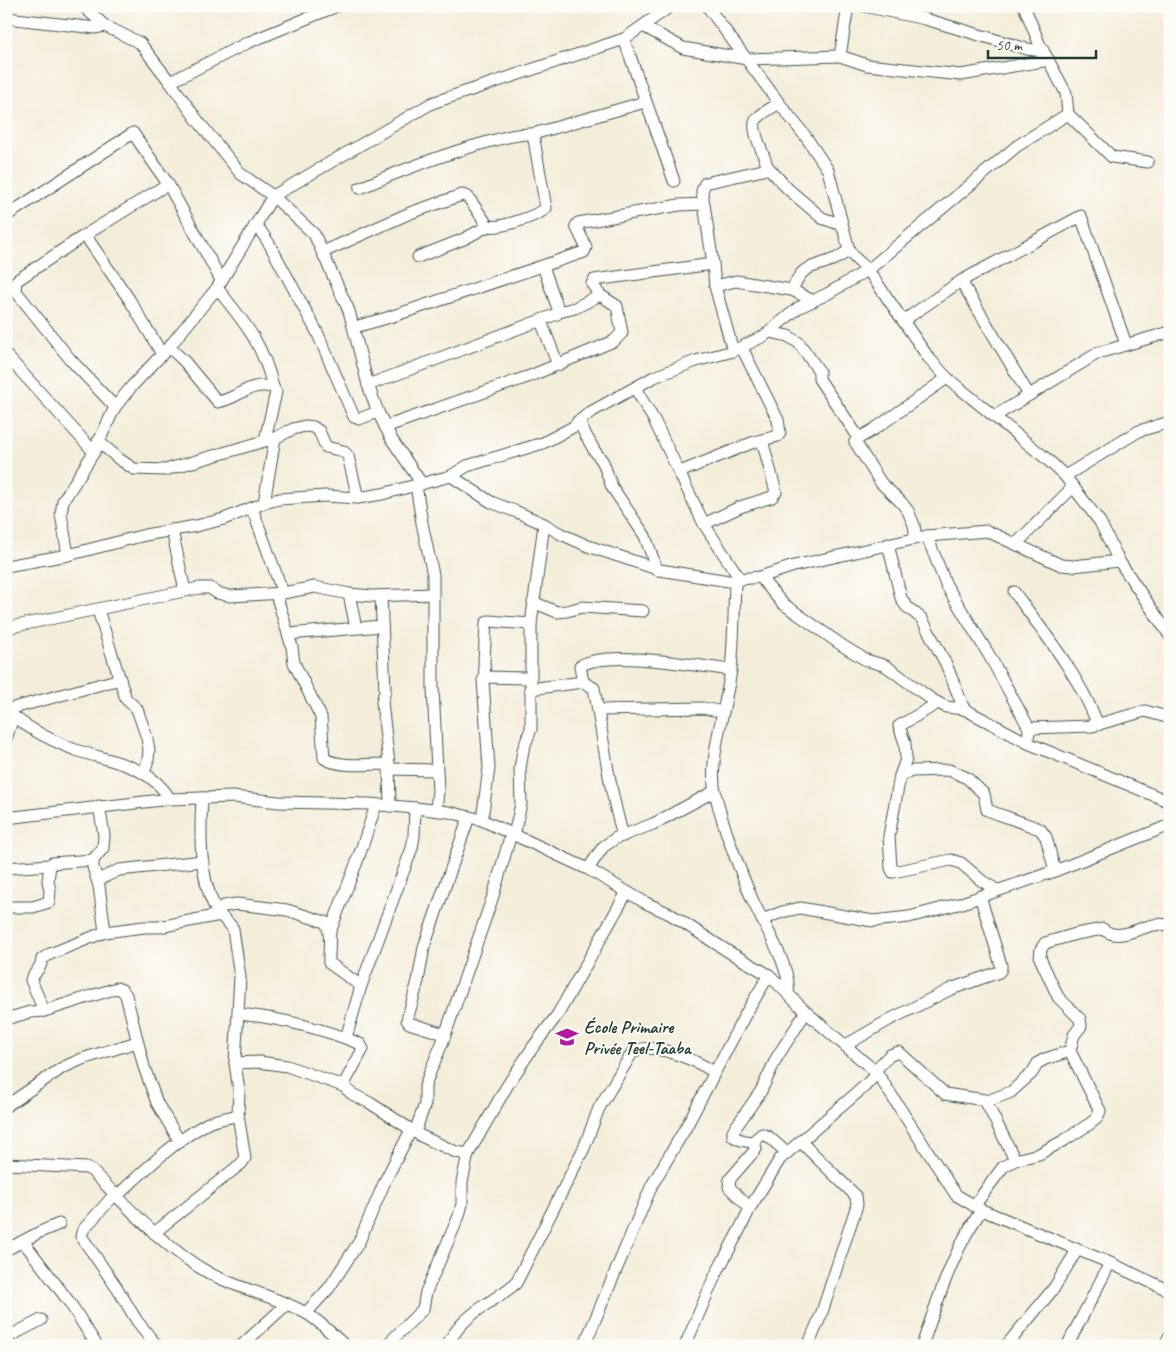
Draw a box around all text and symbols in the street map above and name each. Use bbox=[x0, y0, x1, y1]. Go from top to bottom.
scale bar bbox=[988, 28, 1096, 60]
text: 50 m bbox=[996, 36, 1023, 55]
place label: École Primaire Privée Teel-Taaba bbox=[584, 1016, 692, 1059]
school or university icon: École Primaire Privée Teel-Taaba bbox=[554, 1024, 580, 1050]

